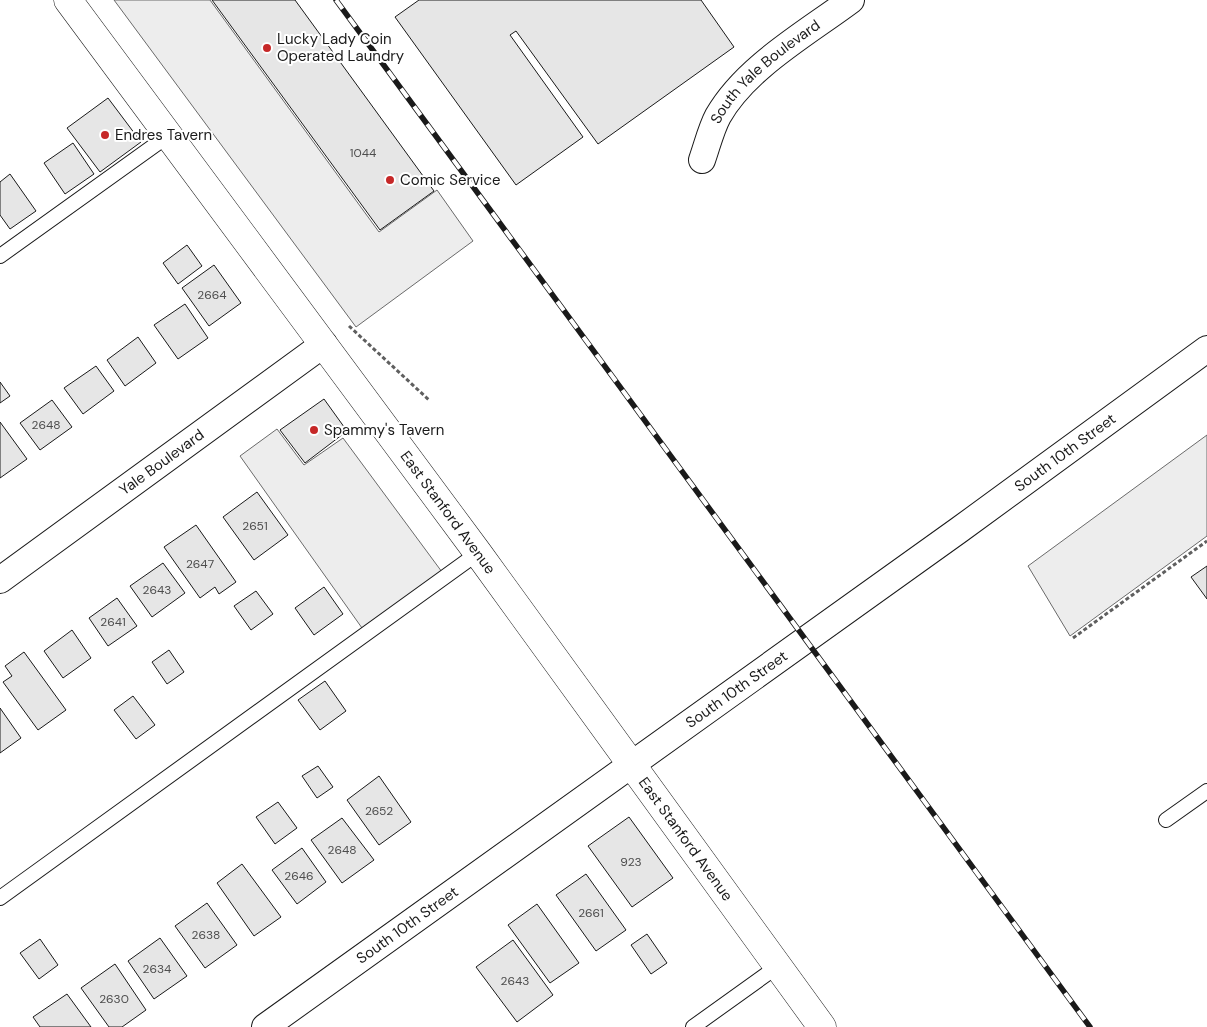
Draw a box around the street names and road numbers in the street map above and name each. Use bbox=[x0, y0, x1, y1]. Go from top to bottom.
street label: South Yale Boulevard bbox=[706, 15, 824, 127]
street label: South 10th Street bbox=[1010, 409, 1120, 496]
street label: Yale Boulevard bbox=[115, 425, 208, 500]
street label: East Stanford Avenue bbox=[396, 447, 500, 578]
street label: South 10th Street bbox=[682, 646, 792, 733]
street label: East Stanford Avenue bbox=[634, 773, 737, 905]
street label: South 10th Street bbox=[352, 882, 462, 968]

